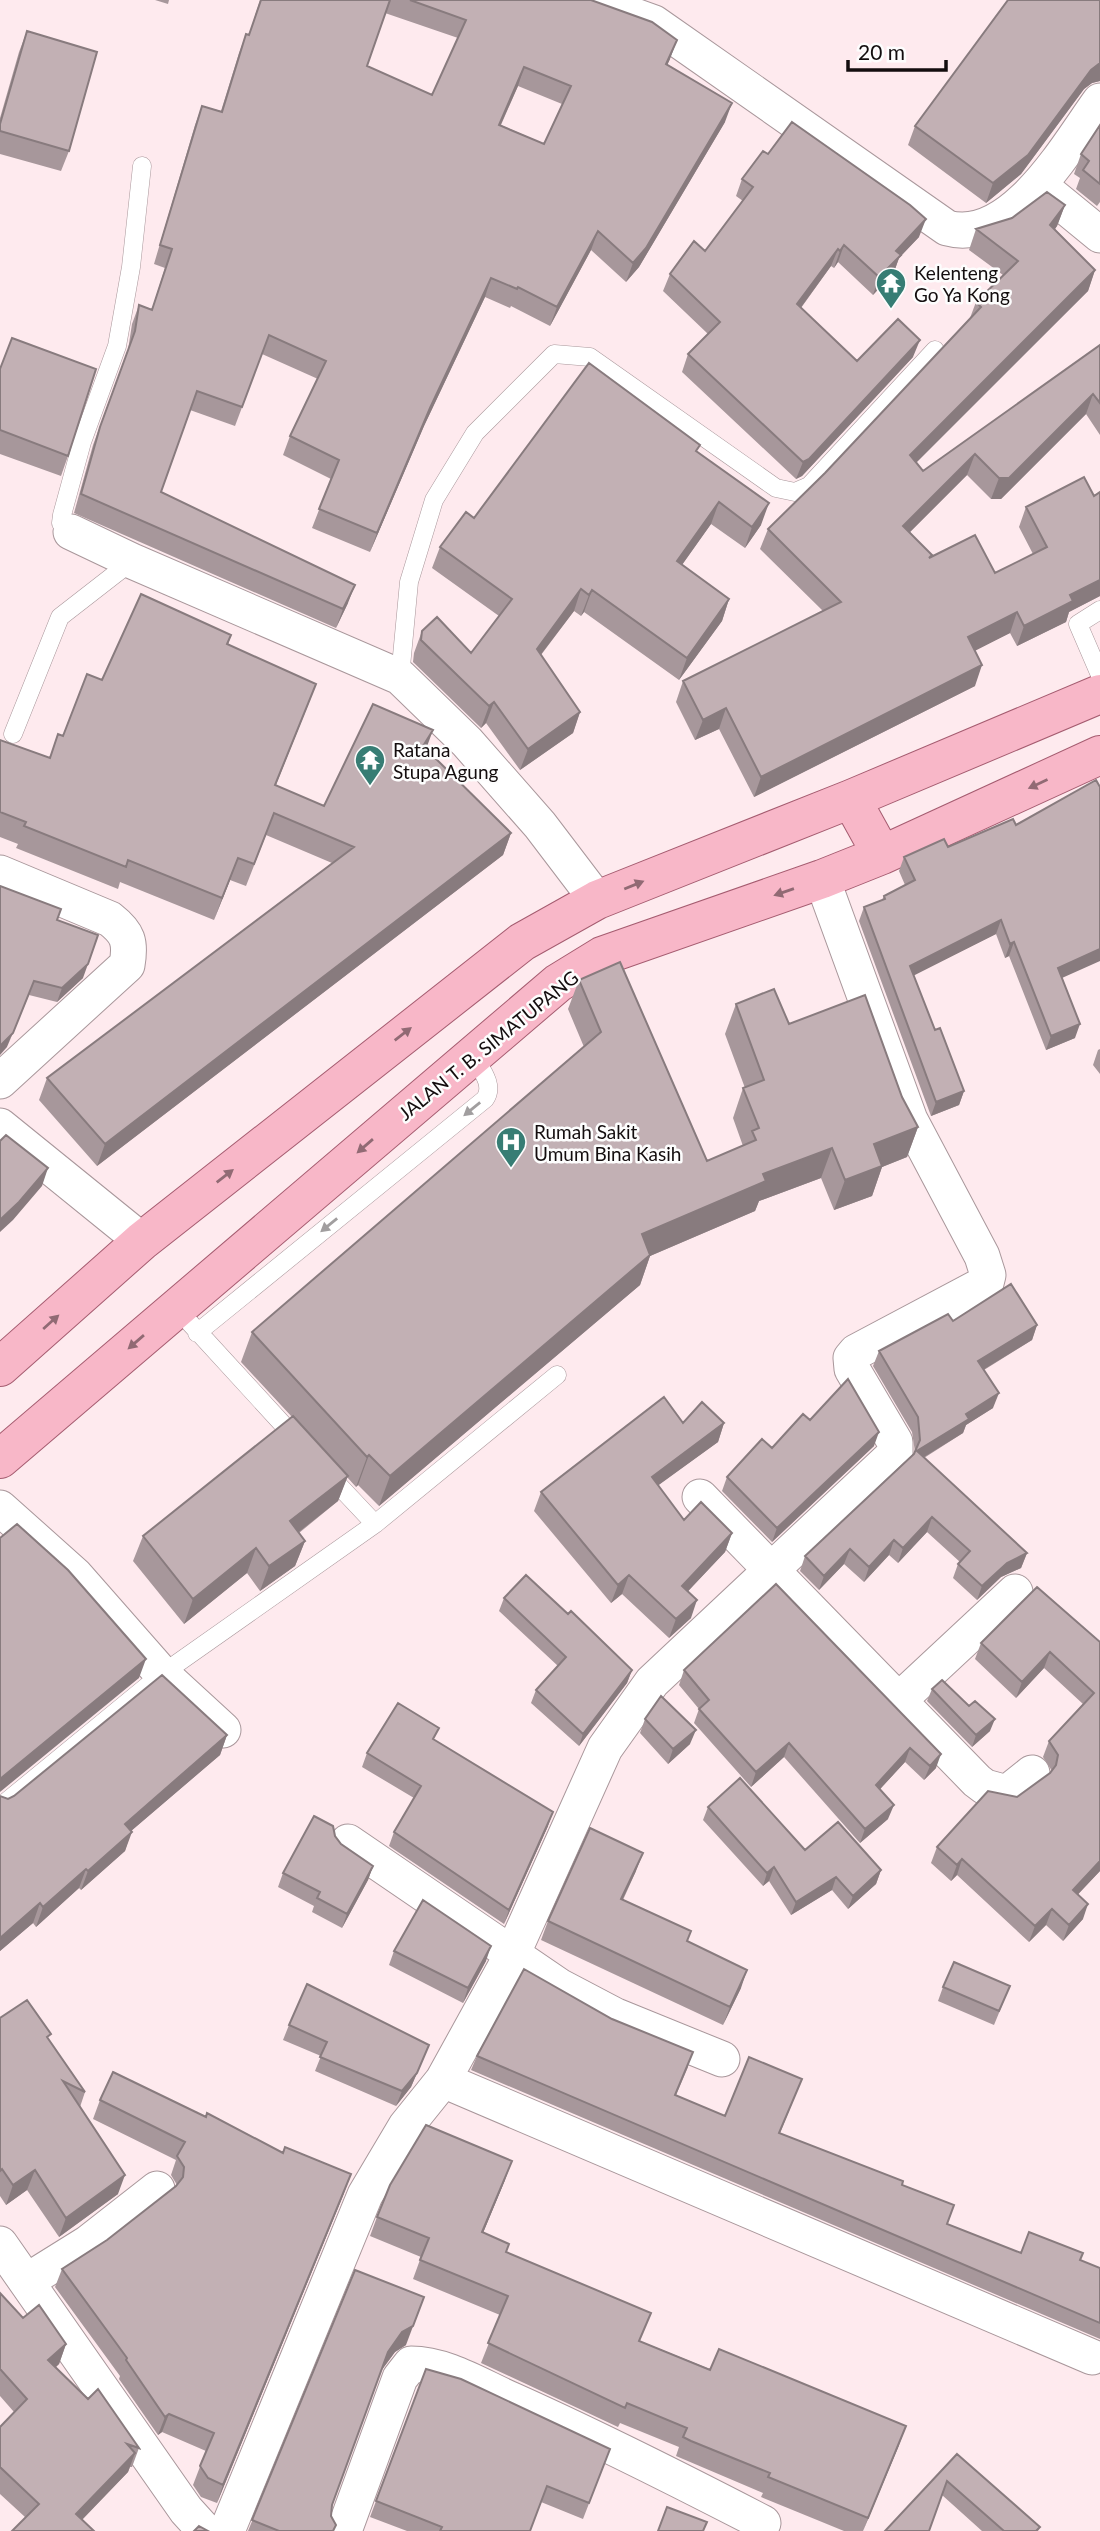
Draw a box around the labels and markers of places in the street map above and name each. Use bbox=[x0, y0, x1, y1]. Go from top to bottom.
place label: Kelenteng Go Ya Kong bbox=[914, 261, 1010, 306]
temple icon: Kelenteng Go Ya Kong bbox=[874, 266, 908, 310]
place label: Ratana Stupa Agung bbox=[393, 738, 499, 783]
temple icon: Ratana Stupa Agung bbox=[353, 743, 387, 787]
place label: Rumah Sakit Umum Bina Kasih bbox=[534, 1120, 681, 1165]
hospital icon: Rumah Sakit Umum Bina Kasih bbox=[494, 1125, 528, 1169]

